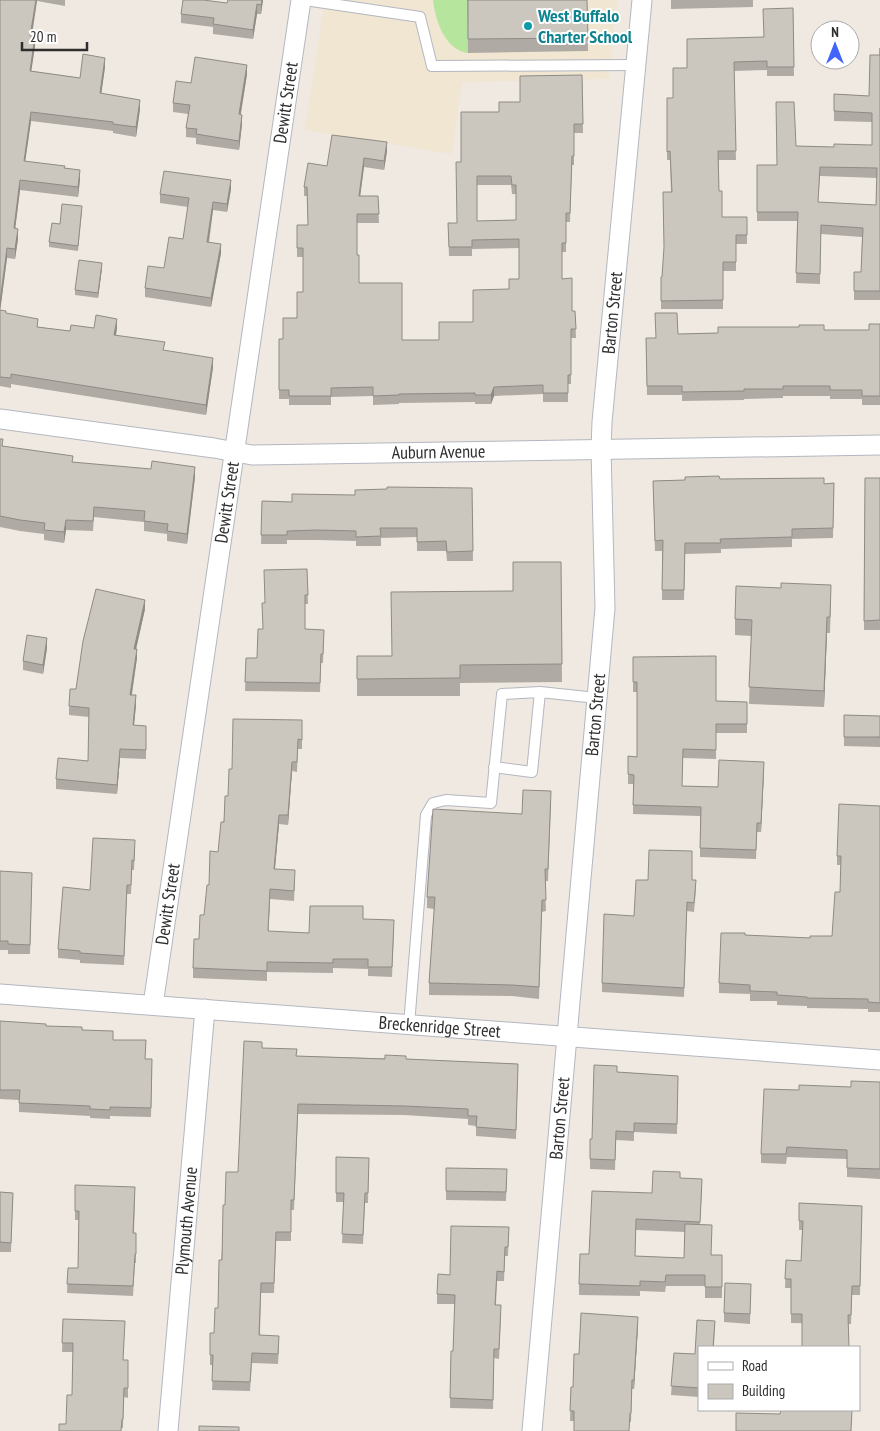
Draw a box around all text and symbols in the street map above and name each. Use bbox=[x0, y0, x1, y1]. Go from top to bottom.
place label: West Buffalo Charter School bbox=[537, 4, 633, 48]
scale bar bbox=[22, 20, 88, 52]
marker: West Buffalo Charter School bbox=[522, 20, 534, 32]
north arrow bbox=[810, 20, 860, 70]
text: N bbox=[831, 23, 839, 41]
text: 20 m bbox=[30, 27, 56, 46]
street label: Dewitt Street bbox=[268, 60, 303, 145]
street label: Barton Street bbox=[597, 270, 627, 355]
street label: Auburn Avenue bbox=[391, 439, 485, 464]
street label: Dewitt Street bbox=[209, 460, 244, 545]
street label: Barton Street bbox=[580, 673, 610, 757]
street label: Dewitt Street bbox=[150, 862, 185, 946]
street label: Breckenridge Street bbox=[378, 1010, 502, 1043]
street label: Barton Street bbox=[544, 1076, 574, 1160]
street label: Plymouth Avenue bbox=[170, 1166, 202, 1276]
legend bbox=[698, 1346, 860, 1411]
text: Road bbox=[742, 1356, 768, 1375]
text: Building bbox=[742, 1381, 785, 1400]

